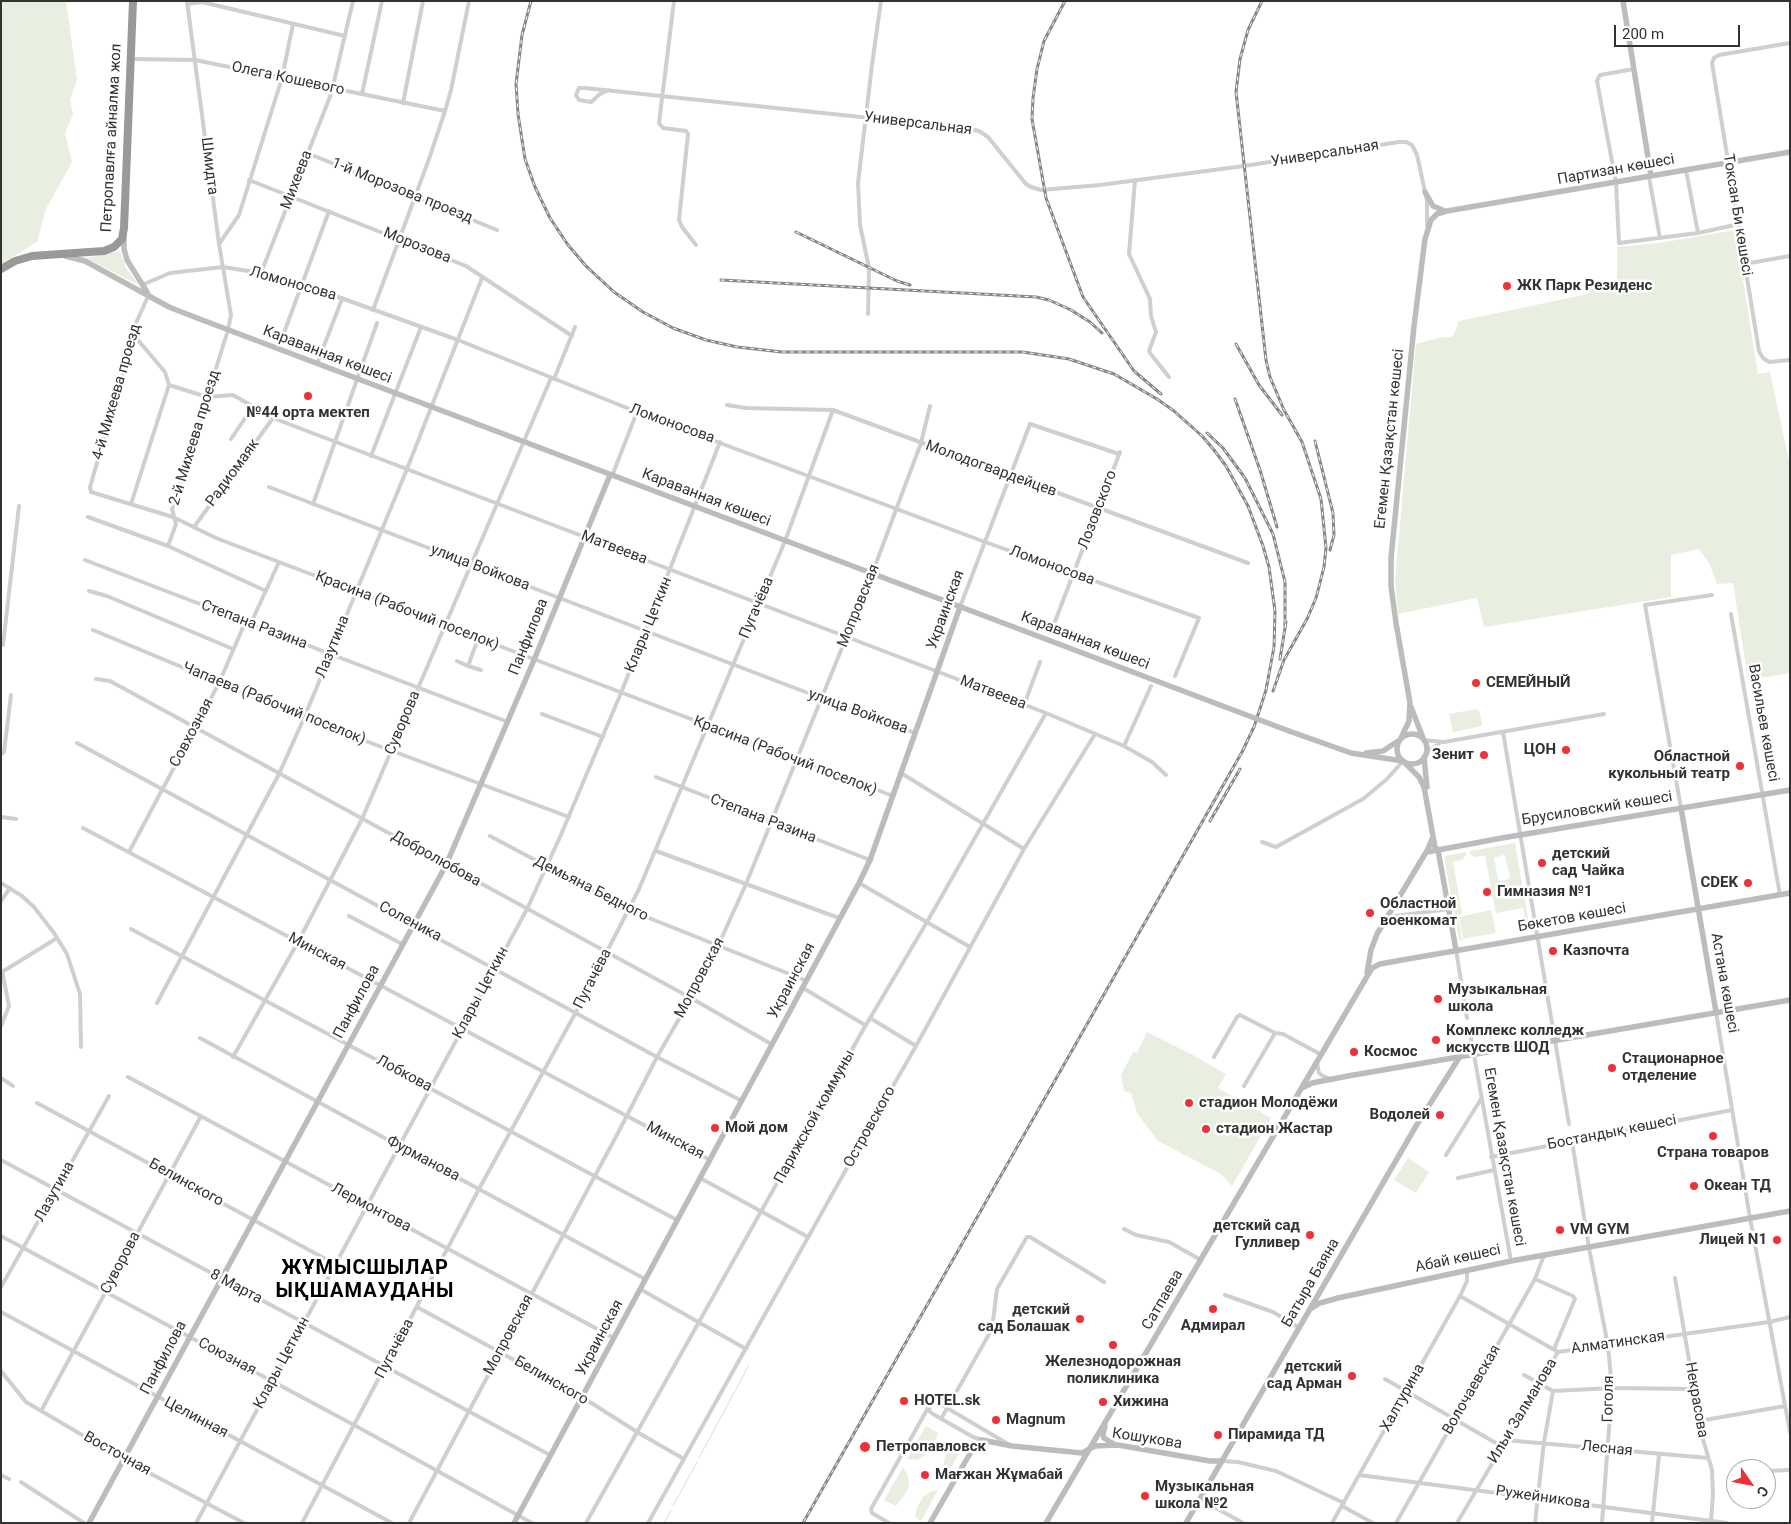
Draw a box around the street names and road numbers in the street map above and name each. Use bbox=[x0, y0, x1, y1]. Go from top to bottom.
street label: Петропавлға айналма жол bbox=[98, 43, 126, 233]
street label: Олега Кошевого bbox=[230, 58, 346, 100]
street label: Универсальная bbox=[863, 108, 973, 140]
street label: Шмидта bbox=[197, 136, 221, 196]
street label: Универсальная bbox=[1270, 137, 1380, 171]
street label: Михеева bbox=[278, 148, 316, 212]
street label: Партизан көшесі bbox=[1556, 151, 1676, 189]
street label: Токсан Би көшесі bbox=[1718, 153, 1756, 277]
street label: 1-й Морозова проезд bbox=[329, 154, 475, 228]
street label: Морозова bbox=[380, 224, 454, 268]
street label: Ломоносова bbox=[248, 263, 338, 305]
street label: 4-й Михеева проезд bbox=[89, 322, 145, 462]
street label: Караванная көшесі bbox=[260, 322, 394, 388]
street label: Егемен Қазақстан көшесі bbox=[1372, 348, 1408, 530]
street label: 2-й Михеева проезд bbox=[166, 368, 224, 508]
street label: Ломоносова bbox=[627, 400, 717, 448]
street label: Радиомаяк bbox=[202, 436, 264, 510]
street label: Молодогвардейцев bbox=[923, 437, 1059, 501]
street label: Караванная көшесі bbox=[639, 465, 773, 531]
street label: Лозовского bbox=[1075, 468, 1121, 552]
street label: Матвеева bbox=[578, 527, 650, 569]
street label: улица Войкова bbox=[428, 541, 532, 595]
street label: Ломоносова bbox=[1007, 542, 1097, 590]
street label: Мопровская bbox=[834, 562, 884, 650]
street label: Красина (Рабочий поселок) bbox=[313, 568, 501, 654]
street label: Украинская bbox=[923, 568, 969, 652]
street label: Клары Цеткин bbox=[622, 574, 676, 676]
street label: Пугачёва bbox=[736, 575, 778, 641]
street label: Степана Разина bbox=[198, 596, 310, 654]
street label: Панфилова bbox=[505, 596, 553, 678]
street label: Караванная көшесі bbox=[1018, 608, 1152, 674]
street label: Лазутина bbox=[312, 613, 354, 681]
street label: Чапаева (Рабочий поселок) bbox=[180, 659, 368, 749]
street label: Васильев көшесі bbox=[1744, 663, 1782, 783]
street label: Матвеева bbox=[957, 672, 1029, 714]
street label: улица Войкова bbox=[806, 686, 910, 738]
street label: Суворова bbox=[381, 688, 425, 758]
street label: Совхозная bbox=[166, 695, 218, 771]
street label: Красина (Рабочий поселок) bbox=[691, 713, 879, 799]
street label: Брусиловский көшесі bbox=[1520, 788, 1674, 830]
street label: Степана Разина bbox=[707, 790, 819, 848]
street label: Добролюбова bbox=[388, 827, 484, 891]
street label: Демьяна Бедного bbox=[531, 852, 651, 926]
street label: Соленика bbox=[376, 898, 444, 946]
street label: Бөкетов көшесі bbox=[1516, 900, 1628, 936]
street label: Минская bbox=[285, 929, 349, 975]
street label: Астана көшесі bbox=[1706, 931, 1742, 1035]
street label: Мопровская bbox=[671, 935, 729, 1021]
street label: Украинская bbox=[765, 940, 819, 1022]
street label: Клары Цеткин bbox=[449, 944, 513, 1042]
street label: Пугачёва bbox=[570, 946, 616, 1012]
street label: Панфилова bbox=[330, 962, 384, 1042]
street label: Парижской коммуны bbox=[771, 1047, 859, 1187]
street label: Лобкова bbox=[373, 1052, 435, 1096]
street label: Егемен Қазақстан көшесі bbox=[1479, 1066, 1529, 1248]
street label: Островского bbox=[840, 1083, 900, 1171]
street label: Бостандық көшесі bbox=[1546, 1112, 1678, 1154]
street label: Минская bbox=[643, 1118, 707, 1164]
street label: Фурманова bbox=[383, 1132, 463, 1186]
street label: Белинского bbox=[146, 1155, 226, 1211]
street label: Лазутина bbox=[31, 1159, 79, 1225]
street label: Лермонтова bbox=[328, 1180, 414, 1236]
street label: Суворова bbox=[97, 1229, 145, 1297]
street label: Батыра Баяна bbox=[1278, 1235, 1344, 1331]
street label: Абай көшесі bbox=[1414, 1241, 1502, 1277]
street label: 8 Марта bbox=[207, 1266, 265, 1308]
street label: Сатпаева bbox=[1139, 1267, 1187, 1333]
street label: Мопровская bbox=[480, 1292, 538, 1378]
street label: Украинская bbox=[573, 1297, 627, 1379]
street label: Клары Цеткин bbox=[250, 1314, 314, 1412]
street label: Пугачёва bbox=[372, 1316, 418, 1382]
street label: Панфилова bbox=[137, 1318, 191, 1398]
street label: Алматинская bbox=[1570, 1328, 1666, 1358]
street label: Союзная bbox=[195, 1334, 259, 1380]
street label: Волочаевская bbox=[1439, 1342, 1505, 1438]
street label: Белинского bbox=[511, 1353, 591, 1409]
street label: Ильи Залманова bbox=[1485, 1355, 1561, 1467]
street label: Халтурина bbox=[1377, 1361, 1429, 1435]
street label: Некрасова bbox=[1680, 1361, 1712, 1439]
street label: Гоголя bbox=[1600, 1375, 1618, 1423]
street label: Целинная bbox=[161, 1394, 231, 1442]
street label: Кошукова bbox=[1111, 1425, 1183, 1453]
street label: Восточная bbox=[80, 1428, 154, 1480]
street label: Лесная bbox=[1580, 1437, 1634, 1461]
street label: Ружейникова bbox=[1495, 1482, 1591, 1514]

